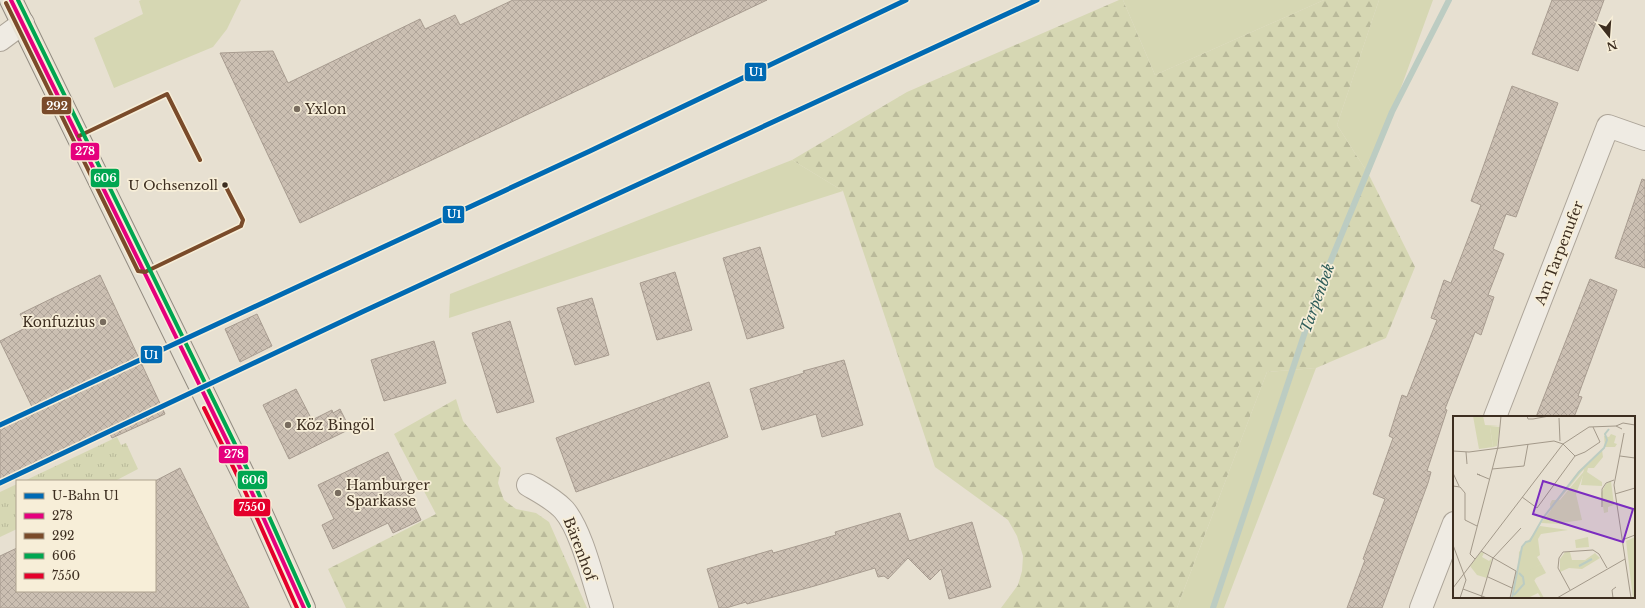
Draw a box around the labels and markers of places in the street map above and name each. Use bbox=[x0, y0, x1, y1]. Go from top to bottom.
place label: Yxlon bbox=[304, 100, 347, 118]
marker: Yxlon bbox=[292, 104, 302, 114]
place label: U Ochsenzoll bbox=[128, 177, 218, 194]
marker: U Ochsenzoll bbox=[220, 180, 230, 190]
place label: Konfuzius bbox=[22, 313, 95, 331]
marker: Konfuzius bbox=[98, 317, 108, 327]
place label: Köz Bingöl bbox=[296, 416, 375, 434]
marker: Köz Bingöl bbox=[283, 420, 293, 430]
place label: Hamburger Sparkasse bbox=[346, 476, 430, 510]
marker: Hamburger Sparkasse bbox=[333, 488, 343, 498]

